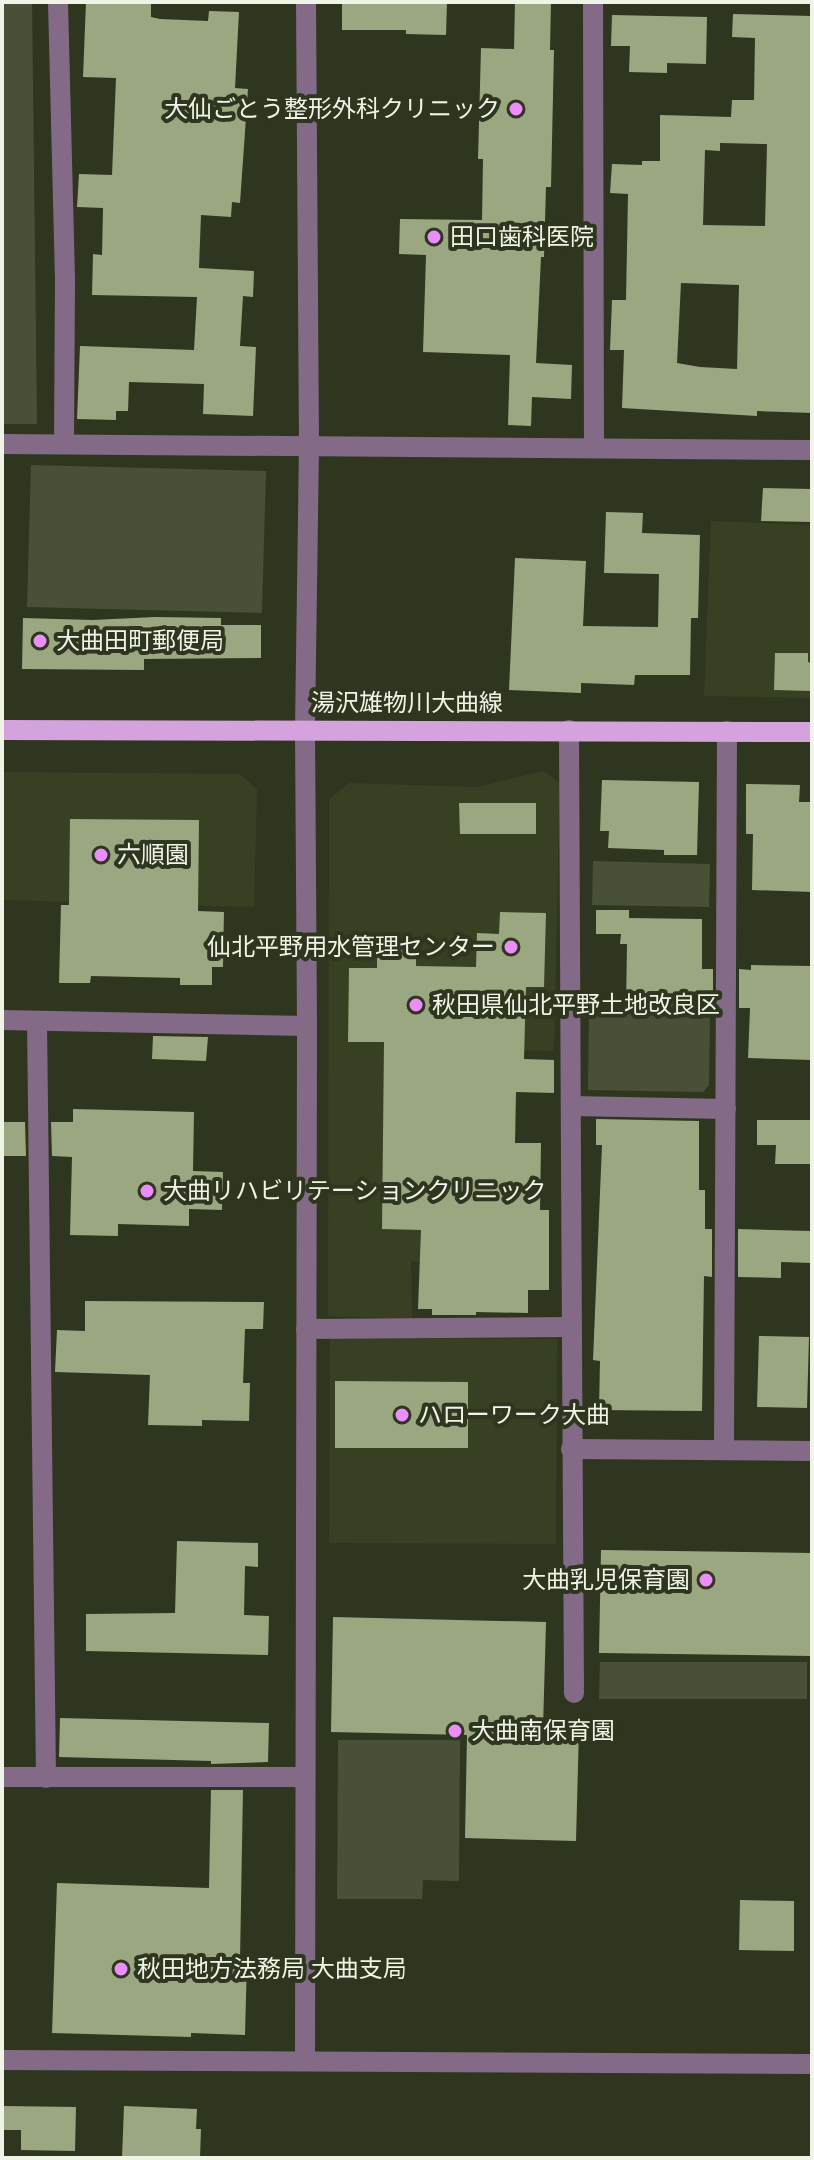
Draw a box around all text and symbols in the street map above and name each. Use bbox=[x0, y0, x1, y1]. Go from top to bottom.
place label: 大仙ごとう整形外科クリニック bbox=[164, 95, 500, 123]
marker: 大仙ごとう整形外科クリニック bbox=[507, 100, 525, 118]
place label: 田口歯科医院 bbox=[450, 223, 594, 251]
marker: 田口歯科医院 bbox=[425, 228, 443, 246]
place label: 大曲田町郵便局 bbox=[56, 627, 224, 655]
marker: 大曲田町郵便局 bbox=[31, 632, 49, 650]
street label: 湯沢雄物川大曲線 bbox=[311, 689, 503, 717]
place label: 六順園 bbox=[117, 841, 189, 869]
marker: 六順園 bbox=[92, 846, 110, 864]
place label: 仙北平野用水管理センター bbox=[207, 933, 495, 961]
marker: 仙北平野用水管理センター bbox=[502, 938, 520, 956]
place label: 秋田県仙北平野土地改良区 bbox=[432, 991, 720, 1019]
marker: 秋田県仙北平野土地改良区 bbox=[407, 996, 425, 1014]
place label: 大曲リハビリテーションクリニック bbox=[163, 1177, 547, 1205]
marker: 大曲リハビリテーションクリニック bbox=[138, 1182, 156, 1200]
place label: ハローワーク大曲 bbox=[418, 1401, 610, 1429]
marker: ハローワーク大曲 bbox=[393, 1406, 411, 1424]
place label: 大曲乳児保育園 bbox=[522, 1566, 690, 1594]
marker: 大曲乳児保育園 bbox=[697, 1571, 715, 1589]
place label: 大曲南保育園 bbox=[471, 1717, 615, 1745]
marker: 大曲南保育園 bbox=[446, 1722, 464, 1740]
place label: 秋田地方法務局 大曲支局 bbox=[137, 1955, 407, 1983]
marker: 秋田地方法務局 大曲支局 bbox=[112, 1960, 130, 1978]

